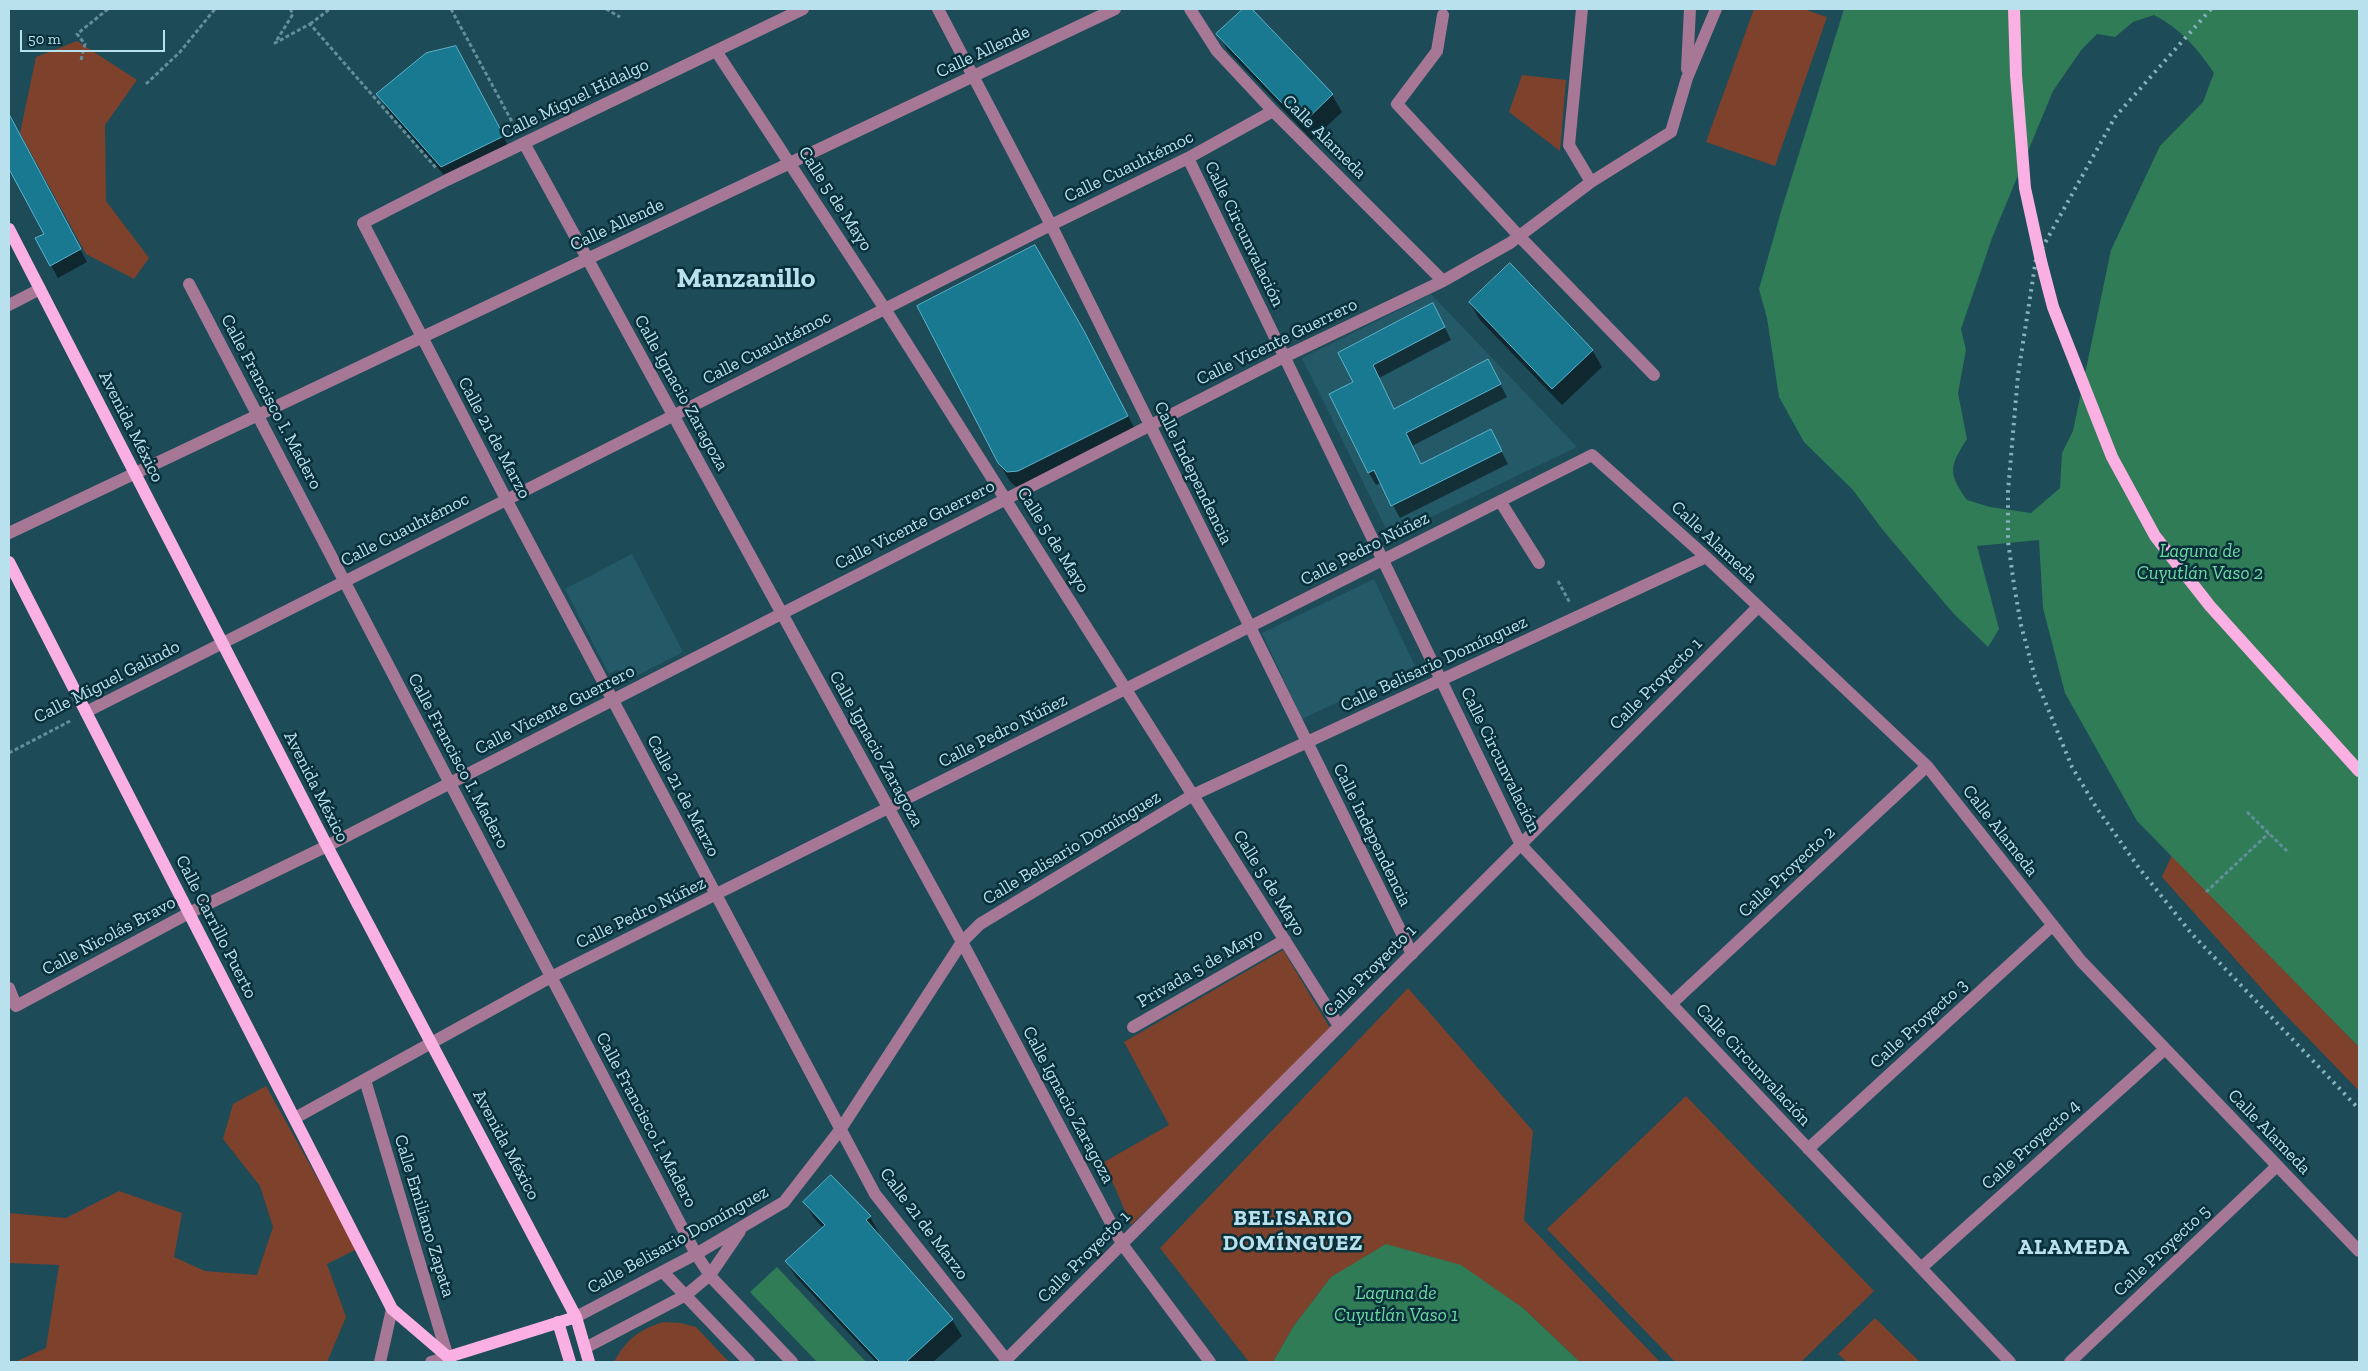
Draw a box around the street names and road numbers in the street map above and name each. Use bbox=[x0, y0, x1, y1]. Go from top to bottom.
street label: Calle Allende bbox=[933, 21, 1033, 83]
street label: Calle Miguel Hidalgo bbox=[498, 54, 652, 144]
street label: Calle Alameda bbox=[1277, 90, 1371, 184]
street label: Calle Cuauhtémoc bbox=[1061, 126, 1197, 208]
street label: Calle 5 de Mayo bbox=[793, 143, 877, 255]
street label: Calle Circunvalación bbox=[1199, 158, 1289, 310]
street label: Calle Allende bbox=[567, 194, 667, 256]
street label: Calle Vicente Guerrero bbox=[1193, 294, 1361, 390]
street label: Calle Cuauhtémoc bbox=[699, 306, 835, 390]
street label: Calle Francisco I. Madero bbox=[216, 311, 326, 493]
street label: Calle Ignacio Zaragoza bbox=[629, 311, 733, 475]
street label: Avenida México bbox=[94, 368, 168, 486]
street label: Calle 21 de Marzo bbox=[453, 373, 535, 503]
street label: Calle Independencia bbox=[1149, 398, 1237, 548]
street label: Calle Vicente Guerrero bbox=[831, 475, 999, 575]
street label: Calle 5 de Mayo bbox=[1012, 483, 1094, 597]
street label: Calle Cuauhtémoc bbox=[337, 488, 473, 572]
street label: Calle Alameda bbox=[1666, 497, 1762, 587]
street label: Calle Pedro Núñez bbox=[1297, 507, 1433, 591]
street label: Calle Belisario Domínguez bbox=[1337, 611, 1531, 717]
street label: Calle Proyecto 1 bbox=[1605, 633, 1707, 735]
street label: Calle Miguel Galindo bbox=[30, 636, 184, 728]
street label: Calle Vicente Guerrero bbox=[471, 660, 639, 760]
street label: Calle Ignacio Zaragoza bbox=[824, 667, 928, 831]
street label: Calle Francisco I. Madero bbox=[403, 670, 513, 852]
street label: Calle Circunvalación bbox=[1455, 684, 1545, 836]
street label: Calle Pedro Núñez bbox=[935, 689, 1071, 773]
street label: Avenida México bbox=[279, 728, 353, 846]
street label: Calle 21 de Marzo bbox=[642, 731, 724, 861]
street label: Calle Independencia bbox=[1328, 760, 1416, 910]
street label: Calle Alameda bbox=[1958, 781, 2042, 881]
street label: Calle Belisario Domínguez bbox=[979, 786, 1165, 910]
street label: Calle Proyecto 2 bbox=[1734, 822, 1840, 922]
street label: Calle 5 de Mayo bbox=[1228, 826, 1310, 940]
street label: Calle Carrillo Puerto bbox=[170, 852, 262, 1002]
street label: Calle Pedro Núñez bbox=[573, 872, 709, 954]
street label: Calle Nicolás Bravo bbox=[38, 892, 180, 980]
street label: Calle Proyecto 1 bbox=[1319, 920, 1421, 1022]
street label: Privada 5 de Mayo bbox=[1133, 923, 1267, 1013]
street label: Calle Proyecto 3 bbox=[1866, 975, 1972, 1073]
street label: Calle Circunvalación bbox=[1691, 999, 1815, 1131]
street label: Calle Ignacio Zaragoza bbox=[1017, 1023, 1119, 1187]
street label: Calle Francisco I. Madero bbox=[591, 1029, 701, 1211]
street label: Calle Alameda bbox=[2223, 1085, 2315, 1179]
street label: Avenida México bbox=[468, 1086, 544, 1204]
street label: Calle Proyecto 4 bbox=[1977, 1095, 2085, 1195]
street label: Calle Emiliano Zapata bbox=[389, 1132, 459, 1300]
street label: Calle 21 de Marzo bbox=[875, 1164, 973, 1284]
street label: Calle Belisario Domínguez bbox=[584, 1181, 772, 1299]
street label: Calle Proyecto 5 bbox=[2109, 1201, 2215, 1301]
street label: Calle Proyecto 1 bbox=[1033, 1206, 1135, 1308]

